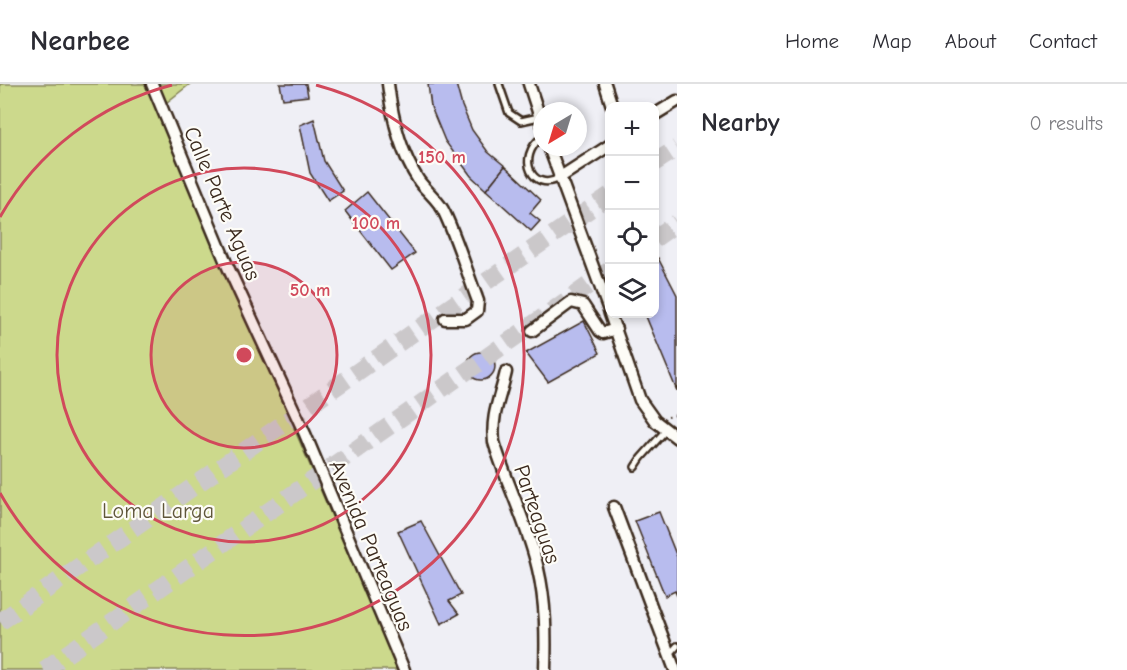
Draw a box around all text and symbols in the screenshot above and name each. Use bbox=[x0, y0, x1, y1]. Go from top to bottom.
text: Nearbee bbox=[30, 25, 130, 57]
text: Home bbox=[785, 29, 839, 53]
text: Map bbox=[872, 29, 912, 53]
text: About bbox=[945, 29, 996, 53]
text: Contact bbox=[1029, 29, 1097, 53]
north arrow bbox=[533, 102, 587, 156]
map controls bbox=[605, 102, 659, 318]
button: + bbox=[605, 102, 659, 156]
text: Nearby bbox=[701, 108, 780, 138]
text: 0 results bbox=[1030, 112, 1103, 135]
street label: Calle Parte Aguas bbox=[178, 123, 266, 284]
text: 150 m bbox=[418, 147, 466, 168]
button: − bbox=[605, 156, 659, 210]
button: locate bbox=[605, 210, 659, 264]
text: 100 m bbox=[352, 213, 400, 234]
button: layers bbox=[605, 264, 659, 318]
text: 50 m bbox=[290, 280, 330, 301]
centre of rings bbox=[234, 345, 254, 365]
street label: Avenida Parteaguas bbox=[323, 456, 419, 635]
street label: Parteaguas bbox=[508, 461, 566, 567]
park label: Loma Larga bbox=[102, 498, 214, 524]

